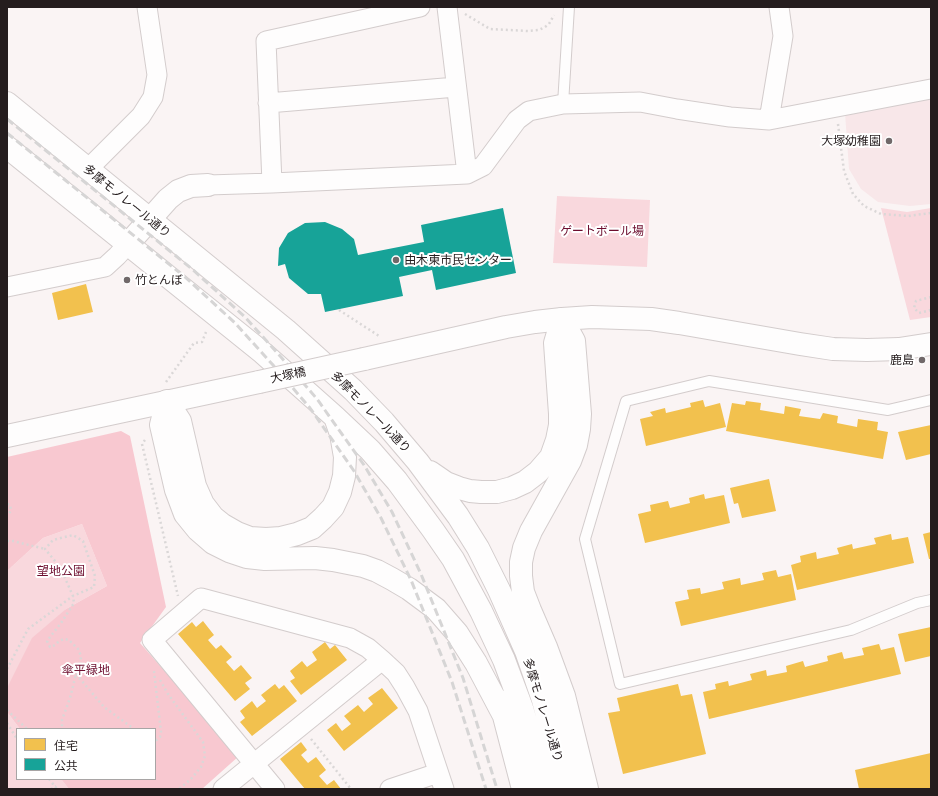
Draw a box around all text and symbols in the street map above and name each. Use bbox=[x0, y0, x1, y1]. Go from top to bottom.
place label: 大塚幼稚園 bbox=[821, 134, 881, 148]
marker: 大塚幼稚園 bbox=[884, 136, 894, 146]
street label: 多摩モノレール通り bbox=[81, 161, 173, 241]
park label: ゲートボール場 bbox=[560, 224, 644, 238]
place label: 由木東市民センター bbox=[404, 253, 512, 267]
marker: 由木東市民センター bbox=[391, 255, 401, 265]
place label: 竹とんぼ bbox=[135, 273, 183, 287]
marker: 竹とんぼ bbox=[122, 275, 132, 285]
place label: 鹿島 bbox=[890, 353, 914, 367]
marker: 鹿島 bbox=[917, 355, 927, 365]
street label: 大塚橋 bbox=[269, 364, 307, 386]
street label: 多摩モノレール通り bbox=[328, 368, 414, 456]
park label: 望地公園 bbox=[37, 564, 85, 578]
street label: 多摩モノレール通り bbox=[520, 656, 566, 764]
park label: 傘平緑地 bbox=[62, 663, 110, 677]
legend bbox=[16, 728, 156, 780]
text: 住宅 bbox=[54, 738, 78, 752]
text: 公共 bbox=[54, 758, 78, 772]

